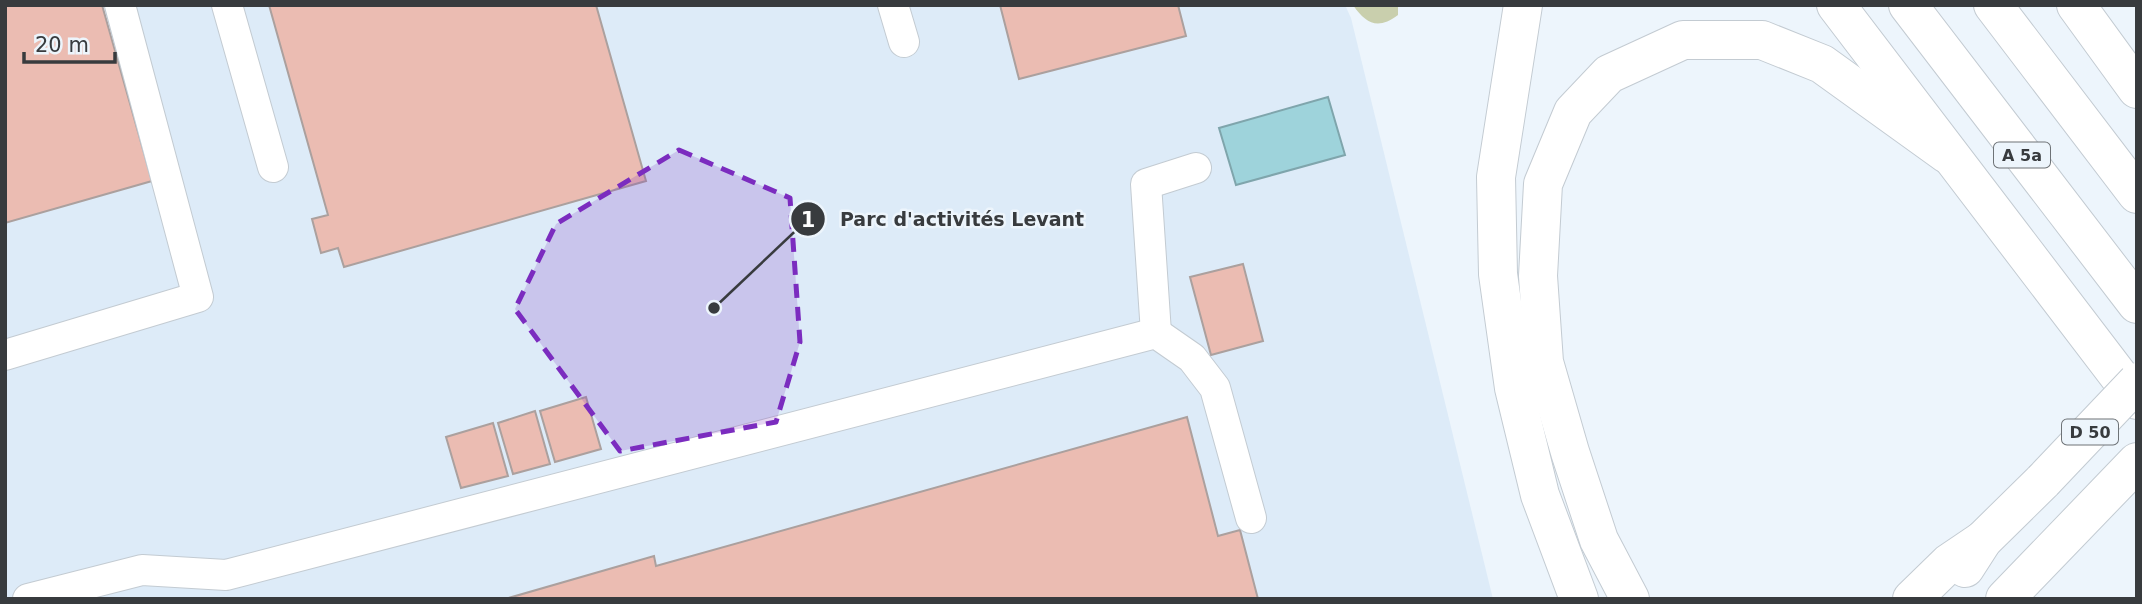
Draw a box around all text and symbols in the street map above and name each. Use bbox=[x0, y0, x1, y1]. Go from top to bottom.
scale bar bbox=[24, 21, 116, 65]
text: 20 m bbox=[35, 33, 89, 57]
road number: A 5a bbox=[1994, 142, 2050, 168]
callout: Parc d'activités Levant bbox=[791, 199, 1098, 239]
text: 1 bbox=[801, 208, 815, 232]
text: Parc d'activités Levant bbox=[840, 208, 1084, 230]
road number: D 50 bbox=[2062, 420, 2118, 444]

